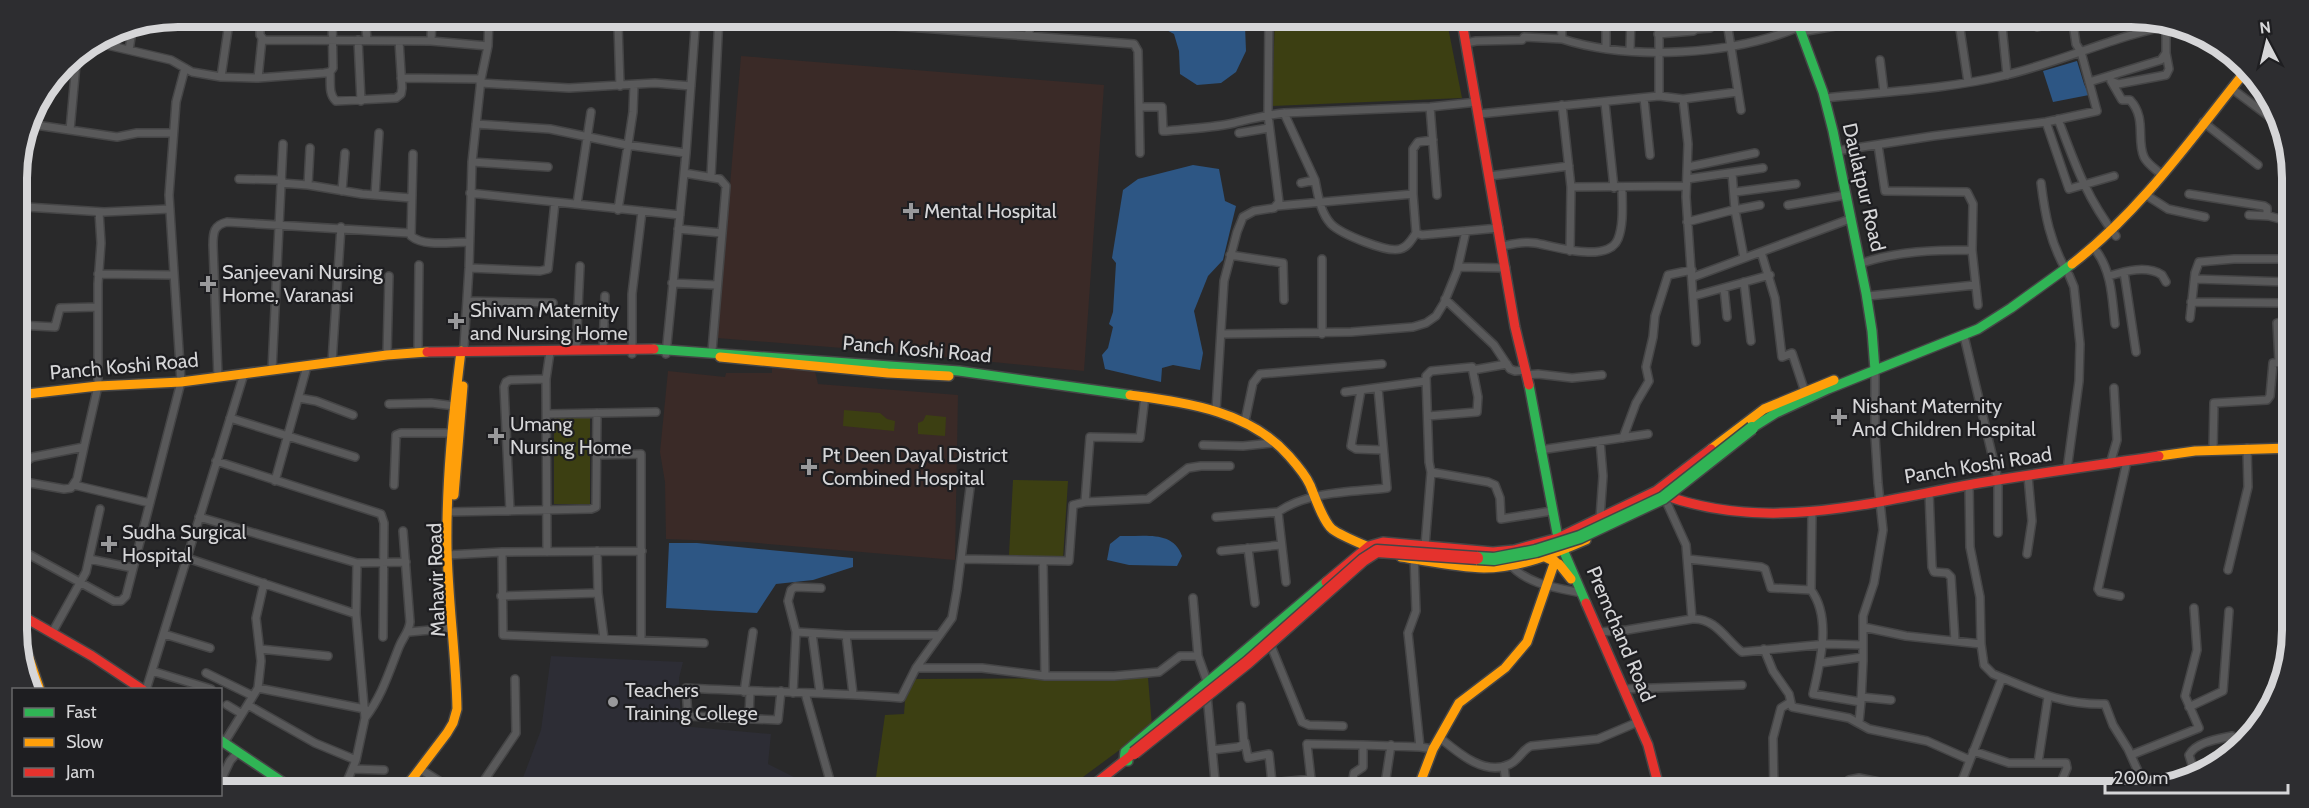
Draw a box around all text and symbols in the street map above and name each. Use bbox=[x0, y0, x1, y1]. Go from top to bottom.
north arrow bbox=[2237, 12, 2297, 72]
text: N bbox=[2258, 17, 2272, 38]
street label: Daulatpur Road bbox=[1838, 120, 1890, 254]
place label: Mental Hospital bbox=[924, 199, 1057, 223]
marker: Mental Hospital bbox=[902, 202, 920, 220]
place label: Sanjeevani Nursing Home, Varanasi bbox=[222, 260, 384, 307]
marker: Sanjeevani Nursing Home, Varanasi bbox=[199, 275, 217, 293]
place label: Shivam Maternity and Nursing Home bbox=[470, 298, 628, 345]
marker: Shivam Maternity and Nursing Home bbox=[447, 312, 465, 330]
street label: Panch Koshi Road bbox=[842, 331, 992, 367]
street label: Panch Koshi Road bbox=[49, 348, 199, 384]
place label: Nishant Maternity And Children Hospital bbox=[1852, 394, 2036, 441]
marker: Nishant Maternity And Children Hospital bbox=[1830, 408, 1848, 426]
place label: Umang Nursing Home bbox=[510, 412, 631, 459]
marker: Umang Nursing Home bbox=[487, 427, 505, 445]
street label: Panch Koshi Road bbox=[1902, 441, 2054, 489]
place label: Pt Deen Dayal District Combined Hospital bbox=[822, 443, 1008, 490]
marker: Pt Deen Dayal District Combined Hospital bbox=[800, 458, 818, 476]
place label: Sudha Surgical Hospital bbox=[122, 520, 247, 567]
street label: Mahavir Road bbox=[422, 523, 450, 637]
marker: Sudha Surgical Hospital bbox=[100, 535, 118, 553]
street label: Premchand Road bbox=[1582, 563, 1660, 705]
place label: Teachers Training College bbox=[625, 678, 758, 725]
legend bbox=[12, 688, 222, 796]
marker: Teachers Training College bbox=[606, 695, 620, 709]
text: Fast bbox=[66, 701, 97, 723]
text: Slow bbox=[66, 731, 103, 753]
scale bar bbox=[2105, 757, 2288, 795]
text: Jam bbox=[65, 761, 95, 783]
text: 200 m bbox=[2114, 767, 2168, 789]

